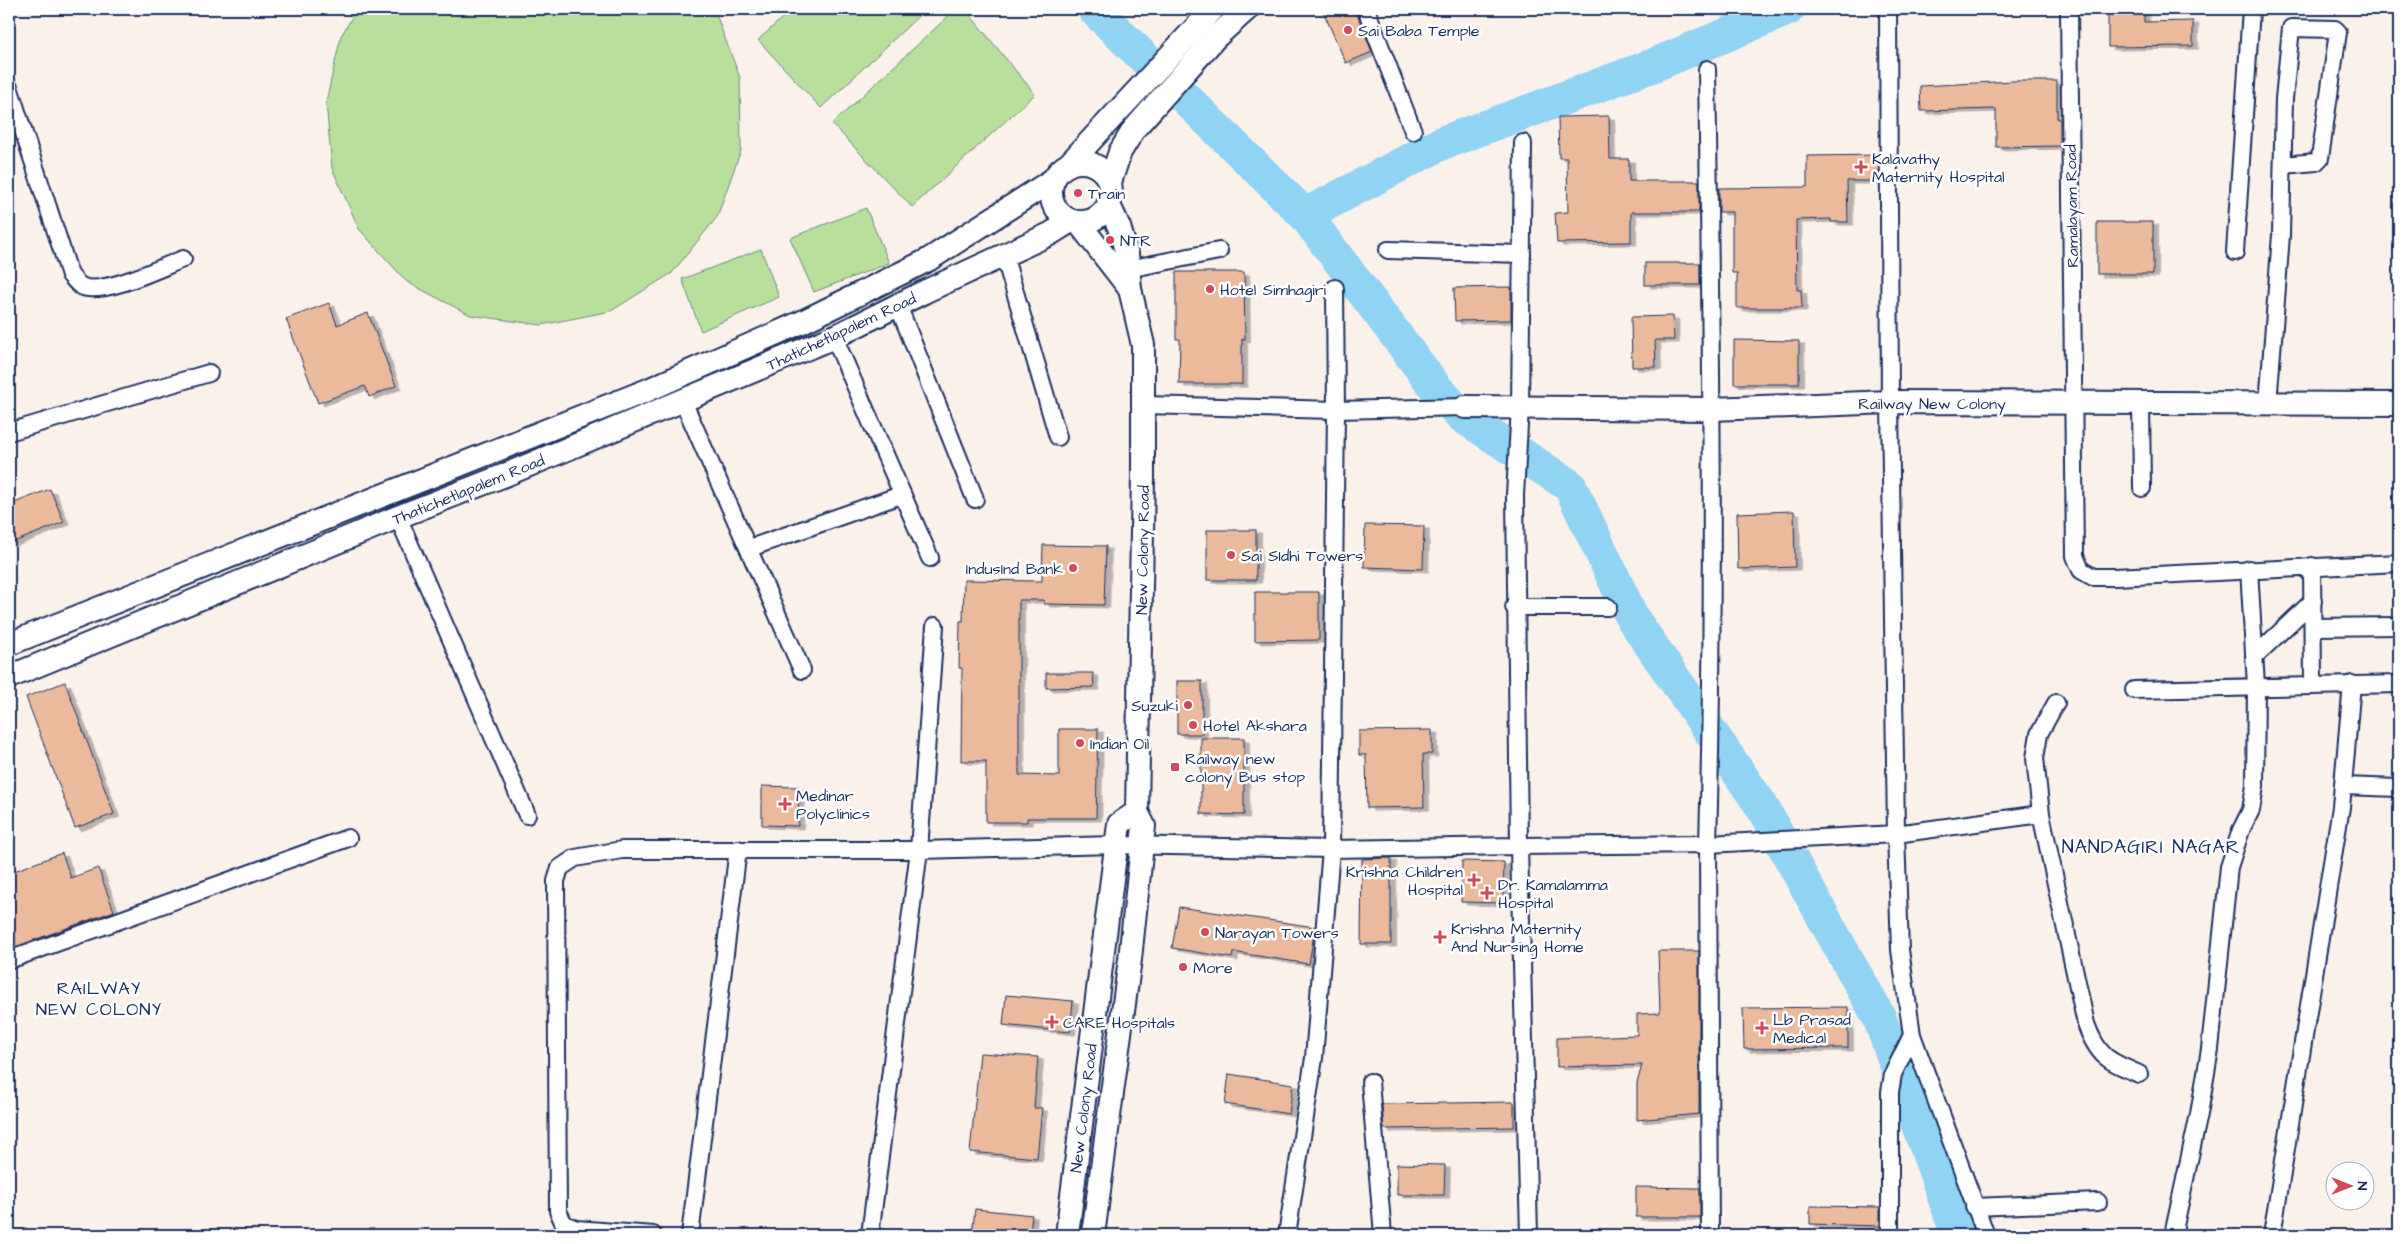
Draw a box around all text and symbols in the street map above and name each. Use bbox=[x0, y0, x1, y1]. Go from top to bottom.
place label: Sai Baba Temple bbox=[1358, 20, 1480, 42]
marker: Sai Baba Temple bbox=[1342, 24, 1354, 36]
street label: Ramalayam Road bbox=[2060, 144, 2085, 268]
place label: Kalavathy Maternity Hospital bbox=[1872, 148, 2005, 189]
marker: Kalavathy Maternity Hospital bbox=[1854, 160, 1868, 174]
place label: Train bbox=[1088, 183, 1125, 205]
marker: Train bbox=[1072, 187, 1084, 199]
place label: NTR bbox=[1120, 230, 1151, 252]
marker: NTR bbox=[1104, 234, 1116, 246]
place label: Hotel Simhagiri bbox=[1220, 279, 1326, 302]
marker: Hotel Simhagiri bbox=[1204, 283, 1216, 295]
street label: Thatichetlapalem Road bbox=[763, 288, 920, 376]
street label: Railway New Colony bbox=[1858, 393, 2006, 416]
street label: Thatichetlapalem Road bbox=[389, 449, 548, 531]
street label: New Colony Road bbox=[1131, 485, 1156, 615]
place label: Sai SIdhi Towers bbox=[1241, 545, 1363, 567]
marker: Sai SIdhi Towers bbox=[1225, 549, 1237, 561]
place label: IndusInd Bank bbox=[966, 558, 1063, 580]
marker: IndusInd Bank bbox=[1067, 562, 1079, 574]
place label: Suzuki bbox=[1131, 695, 1179, 717]
marker: Suzuki bbox=[1182, 699, 1194, 711]
place label: Hotel Akshara bbox=[1203, 715, 1307, 737]
marker: Hotel Akshara bbox=[1187, 719, 1199, 731]
place label: Indian Oil bbox=[1090, 733, 1149, 755]
marker: Indian Oil bbox=[1074, 737, 1086, 749]
place label: Railway new colony Bus stop bbox=[1185, 748, 1305, 789]
marker: Railway new colony Bus stop bbox=[1169, 761, 1181, 773]
place label: Medinar Polyclinics bbox=[796, 785, 870, 826]
marker: Medinar Polyclinics bbox=[778, 797, 792, 811]
district label: NANDAGIRI NAGAR bbox=[2062, 834, 2240, 861]
place label: Krishna Children Hospital bbox=[1346, 861, 1463, 901]
marker: Krishna Children Hospital bbox=[1467, 873, 1481, 887]
place label: Dr. Kamalamma Hospital bbox=[1498, 874, 1608, 914]
marker: Dr. Kamalamma Hospital bbox=[1480, 886, 1494, 900]
place label: Krishna Maternity And Nursing Home bbox=[1451, 918, 1584, 959]
place label: Narayan Towers bbox=[1215, 922, 1339, 945]
marker: Narayan Towers bbox=[1199, 926, 1211, 938]
marker: Krishna Maternity And Nursing Home bbox=[1433, 930, 1447, 944]
place label: More bbox=[1193, 957, 1233, 979]
marker: More bbox=[1177, 961, 1189, 973]
district label: RAILWAY NEW COLONY bbox=[36, 976, 162, 1022]
place label: Lb Prasad Medical bbox=[1773, 1009, 1851, 1049]
place label: CARE Hospitals bbox=[1063, 1012, 1175, 1034]
marker: CARE Hospitals bbox=[1045, 1015, 1059, 1029]
marker: Lb Prasad Medical bbox=[1755, 1021, 1769, 1035]
street label: New Colony Road bbox=[1065, 1042, 1104, 1174]
north arrow bbox=[2326, 1162, 2376, 1212]
text: N bbox=[2352, 1182, 2372, 1191]

